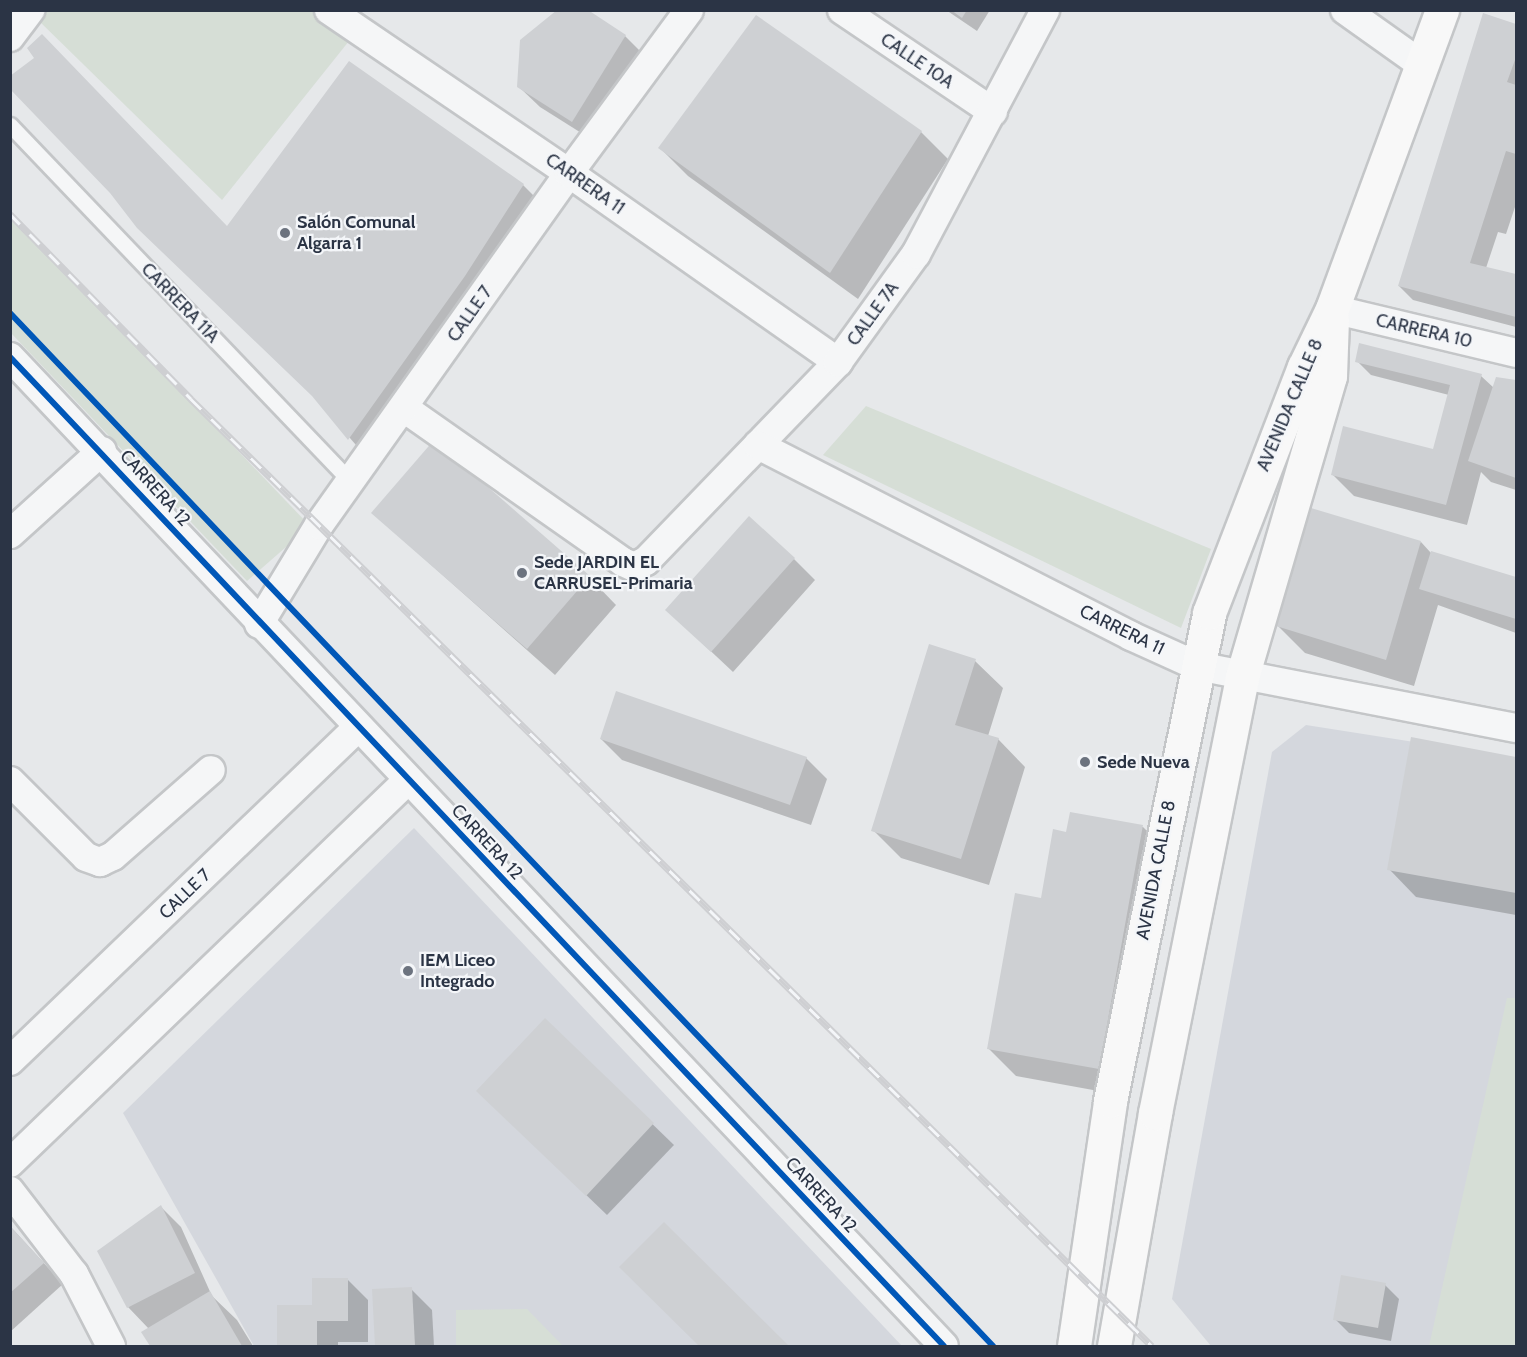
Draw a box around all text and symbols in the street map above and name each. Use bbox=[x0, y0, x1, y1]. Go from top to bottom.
street label: CALLE 10A bbox=[876, 29, 958, 93]
street label: CARRERA 11 bbox=[541, 149, 629, 219]
place label: Salón Comunal Algarra 1 bbox=[297, 212, 415, 254]
marker: Salón Comunal Algarra 1 bbox=[278, 226, 292, 240]
street label: CARRERA 11A bbox=[137, 259, 223, 347]
street label: CALLE 7A bbox=[843, 278, 903, 350]
street label: CALLE 7 bbox=[443, 282, 497, 346]
street label: CARRERA 10 bbox=[1374, 309, 1474, 353]
street label: AVENIDA CALLE 8 bbox=[1252, 336, 1328, 474]
street label: CARRERA 12 bbox=[115, 445, 195, 531]
place label: Sede JARDIN EL CARRUSEL-Primaria bbox=[534, 552, 693, 594]
marker: Sede JARDIN EL CARRUSEL-Primaria bbox=[515, 566, 529, 580]
street label: CARRERA 11 bbox=[1076, 600, 1168, 660]
place label: Sede Nueva bbox=[1097, 751, 1190, 773]
marker: Sede Nueva bbox=[1078, 755, 1092, 769]
street label: AVENIDA CALLE 8 bbox=[1132, 798, 1180, 942]
street label: CARRERA 12 bbox=[447, 800, 527, 884]
street label: CALLE 7 bbox=[155, 864, 215, 924]
place label: IEM Liceo Integrado bbox=[420, 950, 495, 992]
marker: IEM Liceo Integrado bbox=[401, 964, 415, 978]
street label: CARRERA 12 bbox=[781, 1153, 861, 1237]

